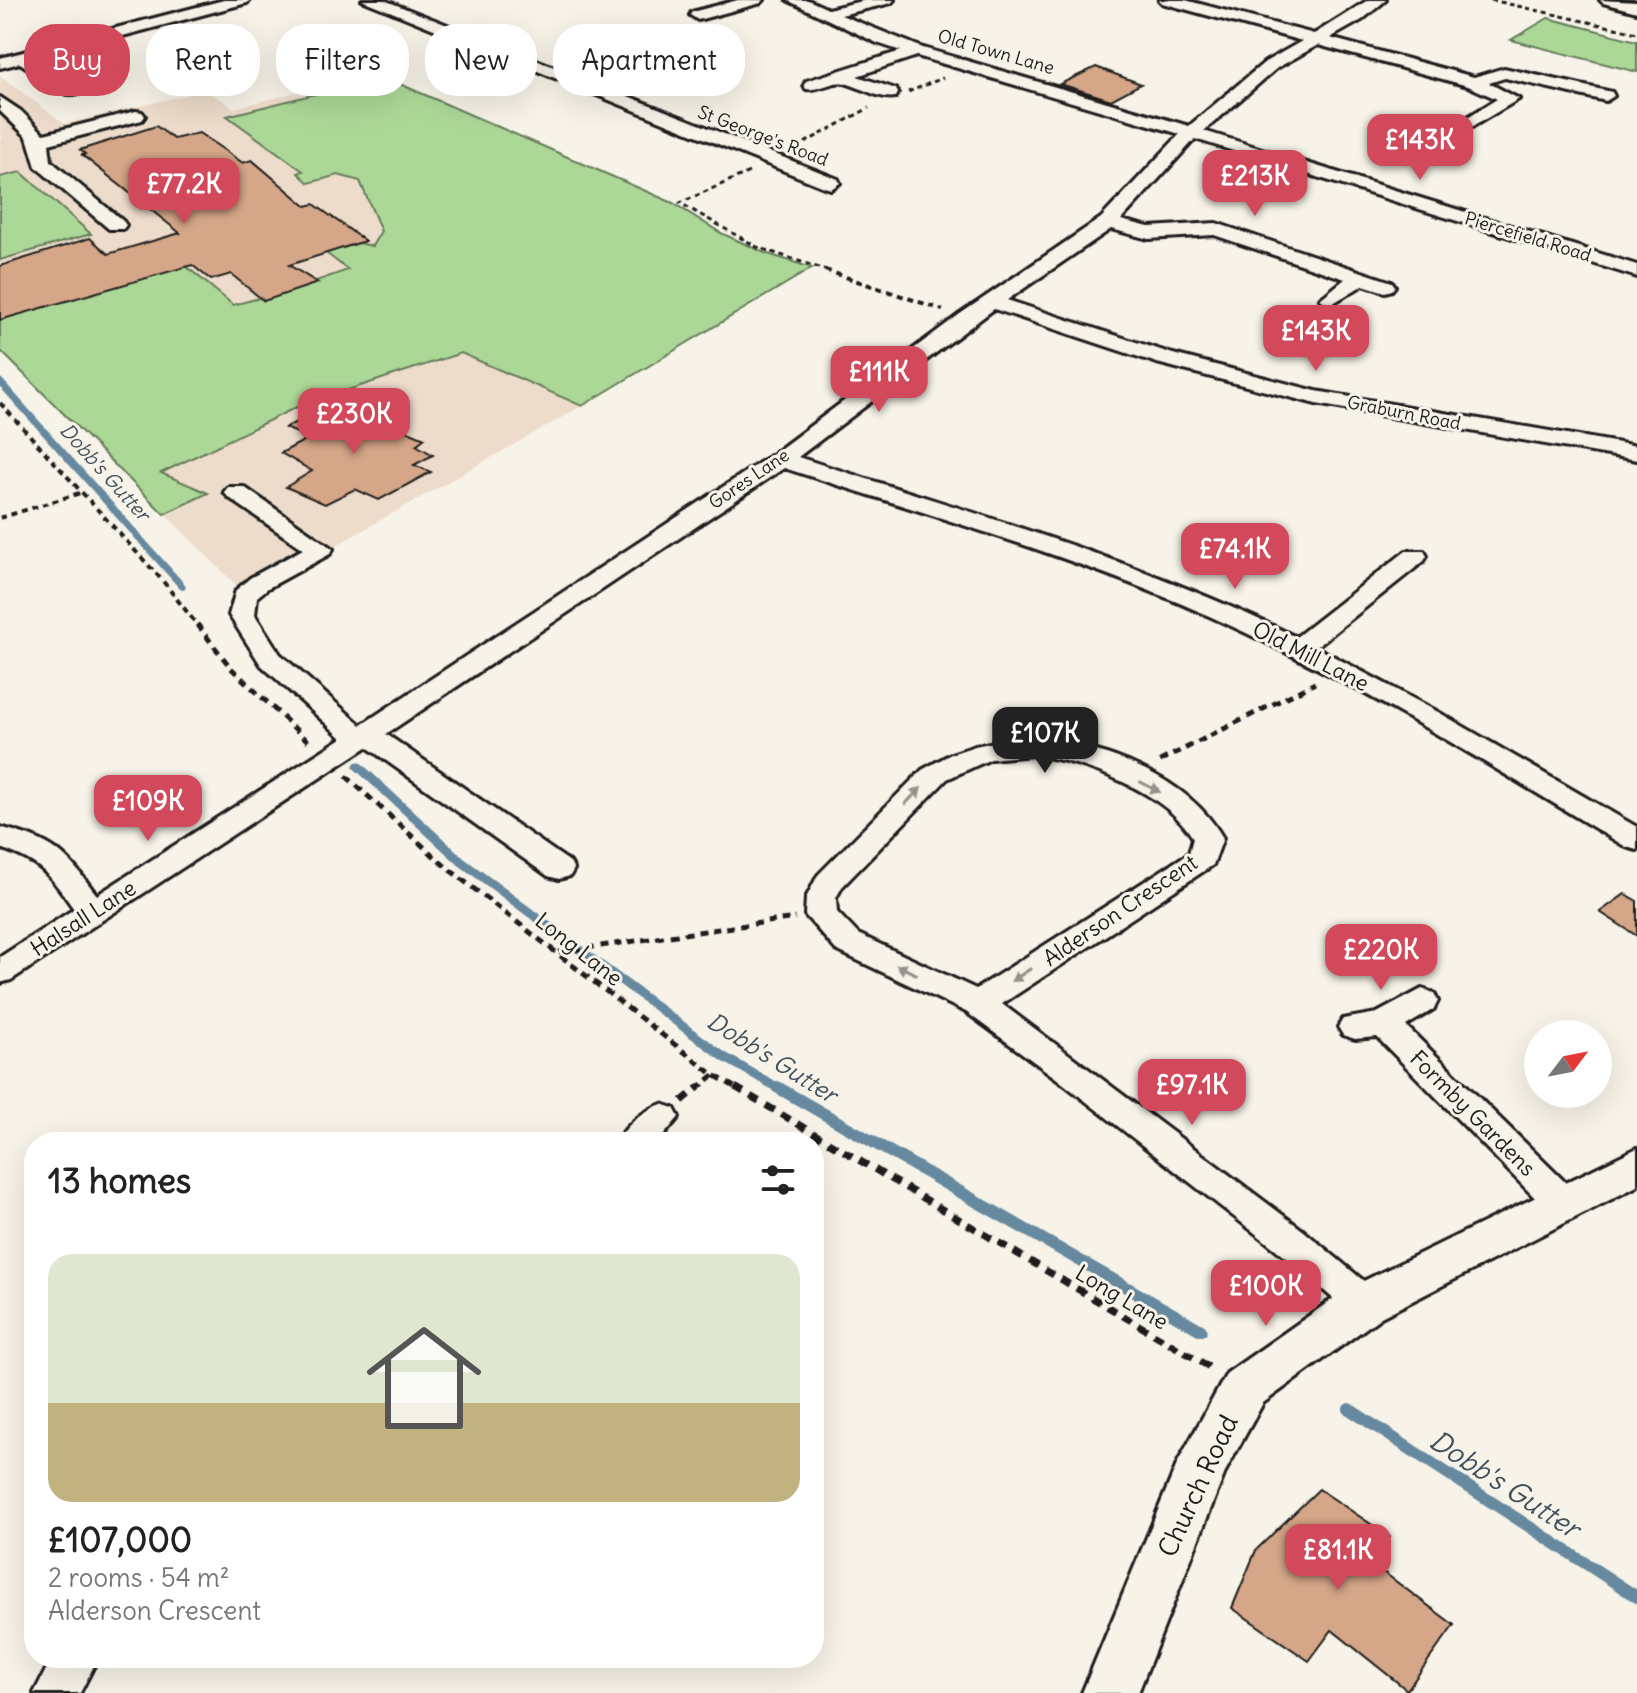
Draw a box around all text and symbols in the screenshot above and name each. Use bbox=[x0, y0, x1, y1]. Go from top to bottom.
chip: Buy bbox=[24, 24, 130, 96]
chip: Rent bbox=[146, 24, 260, 96]
chip: Filters bbox=[276, 24, 409, 96]
chip: New bbox=[425, 24, 537, 96]
chip: Apartment bbox=[553, 24, 745, 96]
street label: Old Town Lane bbox=[935, 24, 1057, 79]
street label: St George's Road bbox=[695, 100, 832, 171]
pin: £143K bbox=[1364, 114, 1476, 182]
text: £143K bbox=[1385, 123, 1455, 156]
pin: £213K bbox=[1199, 150, 1311, 218]
pin: £77.2K bbox=[119, 158, 249, 226]
text: £213K bbox=[1220, 159, 1290, 192]
text: £77.2K bbox=[146, 167, 222, 200]
street label: Piercefield Road bbox=[1462, 206, 1595, 267]
pin: £143K bbox=[1260, 305, 1372, 373]
text: £143K bbox=[1281, 314, 1351, 347]
pin: £111K bbox=[823, 346, 935, 414]
text: £111K bbox=[849, 355, 909, 388]
pin: £230K bbox=[298, 388, 410, 456]
street label: Graburn Road bbox=[1345, 390, 1463, 435]
text: £230K bbox=[316, 397, 392, 430]
water label: Dobb's Gutter bbox=[55, 418, 158, 528]
street label: Gores Lane bbox=[704, 443, 793, 514]
pin: £74.1K bbox=[1170, 523, 1300, 591]
text: £74.1K bbox=[1199, 532, 1271, 565]
street label: Old Mill Lane bbox=[1248, 615, 1374, 697]
pin: £107K bbox=[989, 707, 1101, 775]
text: £107K bbox=[1010, 716, 1080, 749]
pin: £109K bbox=[92, 775, 204, 843]
one-way arrow bbox=[1139, 780, 1162, 793]
text: £109K bbox=[112, 784, 184, 817]
one-way arrow bbox=[904, 787, 922, 806]
street label: Alderson Crescent bbox=[1037, 848, 1203, 972]
street label: Halsall Lane bbox=[25, 874, 141, 962]
street label: Long Lane bbox=[530, 906, 628, 992]
pin: £220K bbox=[1325, 924, 1437, 992]
text: £220K bbox=[1343, 933, 1419, 966]
one-way arrow bbox=[896, 963, 919, 977]
one-way arrow bbox=[1010, 968, 1032, 982]
water label: Dobb's Gutter bbox=[702, 1005, 846, 1111]
north arrow bbox=[1524, 1020, 1612, 1108]
map controls bbox=[1524, 1020, 1612, 1108]
street label: Formby Gardens bbox=[1404, 1044, 1542, 1182]
pin: £97.1K bbox=[1127, 1059, 1257, 1127]
text: £97.1K bbox=[1156, 1068, 1228, 1101]
icon: filters bbox=[756, 1158, 800, 1202]
text: 13 homes bbox=[48, 1159, 191, 1202]
street label: Long Lane bbox=[1071, 1258, 1173, 1336]
pin: £100K bbox=[1210, 1260, 1322, 1328]
text: £100K bbox=[1229, 1269, 1303, 1302]
icon: home bbox=[352, 1306, 496, 1450]
street label: Church Road bbox=[1150, 1410, 1245, 1562]
water label: Dobb's Gutter bbox=[1423, 1422, 1590, 1548]
text: £107,000 bbox=[48, 1518, 192, 1561]
pin: £81.1K bbox=[1273, 1524, 1403, 1592]
text: £81.1K bbox=[1303, 1533, 1373, 1566]
text: 2 rooms · 54 m² bbox=[48, 1561, 230, 1594]
text: Alderson Crescent bbox=[48, 1594, 261, 1627]

